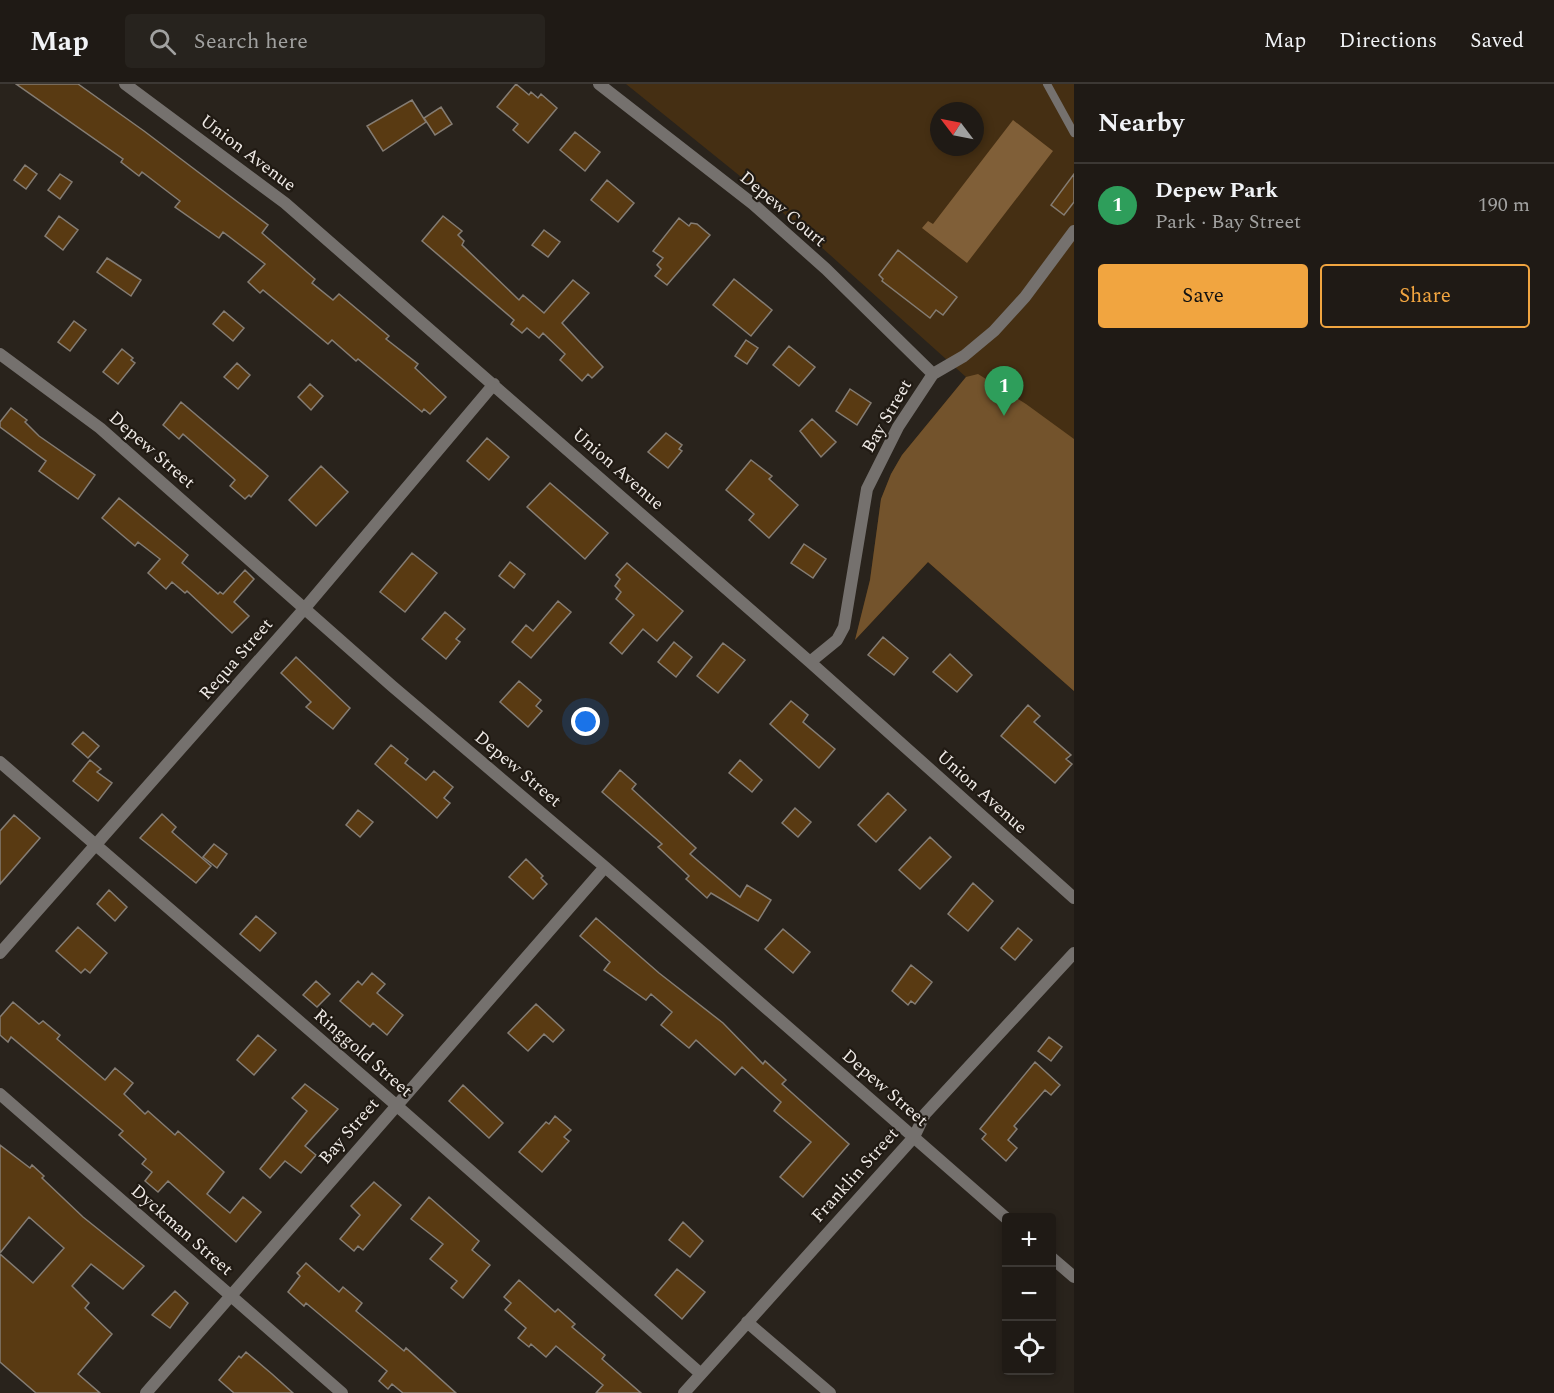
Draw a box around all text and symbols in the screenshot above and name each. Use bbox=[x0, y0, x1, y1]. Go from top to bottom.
search box bbox=[125, 14, 545, 68]
text: Map bbox=[30, 20, 89, 63]
icon: search bbox=[146, 25, 179, 58]
text: Search here bbox=[194, 25, 308, 58]
text: Map bbox=[1264, 25, 1306, 57]
text: Directions bbox=[1339, 25, 1437, 57]
text: Saved bbox=[1470, 25, 1524, 57]
north arrow bbox=[930, 102, 984, 156]
text: Nearby bbox=[1098, 103, 1184, 143]
street label: Union Avenue bbox=[194, 108, 302, 198]
street label: Depew Court bbox=[734, 165, 832, 253]
text: Depew Park bbox=[1155, 174, 1278, 207]
text: 1 bbox=[1112, 190, 1123, 220]
text: 190 m bbox=[1478, 190, 1530, 220]
text: Park · Bay Street bbox=[1155, 207, 1301, 237]
button: Save bbox=[1098, 264, 1308, 328]
button: Share bbox=[1320, 264, 1530, 328]
pin: 1 bbox=[984, 366, 1024, 416]
street label: Bay Street bbox=[855, 374, 919, 458]
street label: Depew Street bbox=[103, 405, 201, 495]
street label: Union Avenue bbox=[566, 421, 670, 517]
street label: Requa Street bbox=[193, 612, 279, 706]
your location bbox=[571, 707, 600, 736]
street label: Depew Street bbox=[468, 724, 568, 814]
street label: Union Avenue bbox=[930, 744, 1034, 840]
street label: Ringgold Street bbox=[307, 1002, 419, 1104]
street label: Depew Street bbox=[836, 1043, 934, 1133]
street label: Bay Street bbox=[312, 1092, 386, 1170]
street label: Franklin Street bbox=[805, 1121, 905, 1229]
street label: Dyckman Street bbox=[125, 1178, 239, 1282]
map controls bbox=[1002, 1213, 1056, 1375]
button: + bbox=[1002, 1213, 1056, 1267]
button: − bbox=[1002, 1267, 1056, 1321]
button: locate bbox=[1002, 1321, 1056, 1375]

